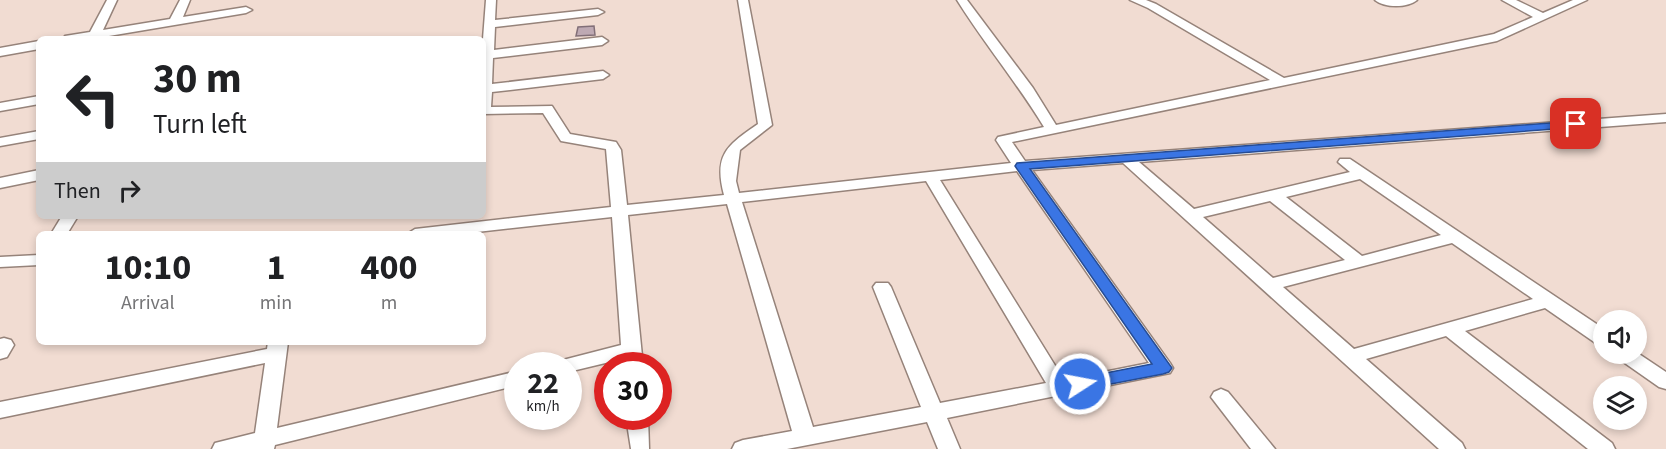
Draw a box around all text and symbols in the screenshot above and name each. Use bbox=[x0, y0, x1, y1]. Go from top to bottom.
text: 30 m bbox=[153, 49, 242, 109]
icon: left bbox=[54, 60, 132, 138]
pin bbox=[1550, 98, 1601, 149]
text: Turn left bbox=[153, 105, 247, 144]
icon: arrive bbox=[1559, 107, 1592, 140]
icon: right bbox=[113, 174, 146, 207]
text: Then bbox=[54, 175, 101, 207]
text: 10:10 bbox=[104, 242, 191, 293]
text: 1 bbox=[266, 242, 285, 293]
text: 400 bbox=[361, 242, 418, 293]
text: Arrival bbox=[121, 289, 175, 317]
text: min bbox=[260, 289, 292, 317]
text: m bbox=[381, 289, 397, 317]
map controls bbox=[1593, 310, 1647, 430]
button: sound bbox=[1593, 310, 1647, 364]
speed limit sign: 30 bbox=[594, 352, 672, 430]
position arrow bbox=[1048, 352, 1112, 416]
text: 22 bbox=[527, 362, 559, 405]
button: layers bbox=[1593, 376, 1647, 430]
text: km/h bbox=[526, 396, 560, 417]

